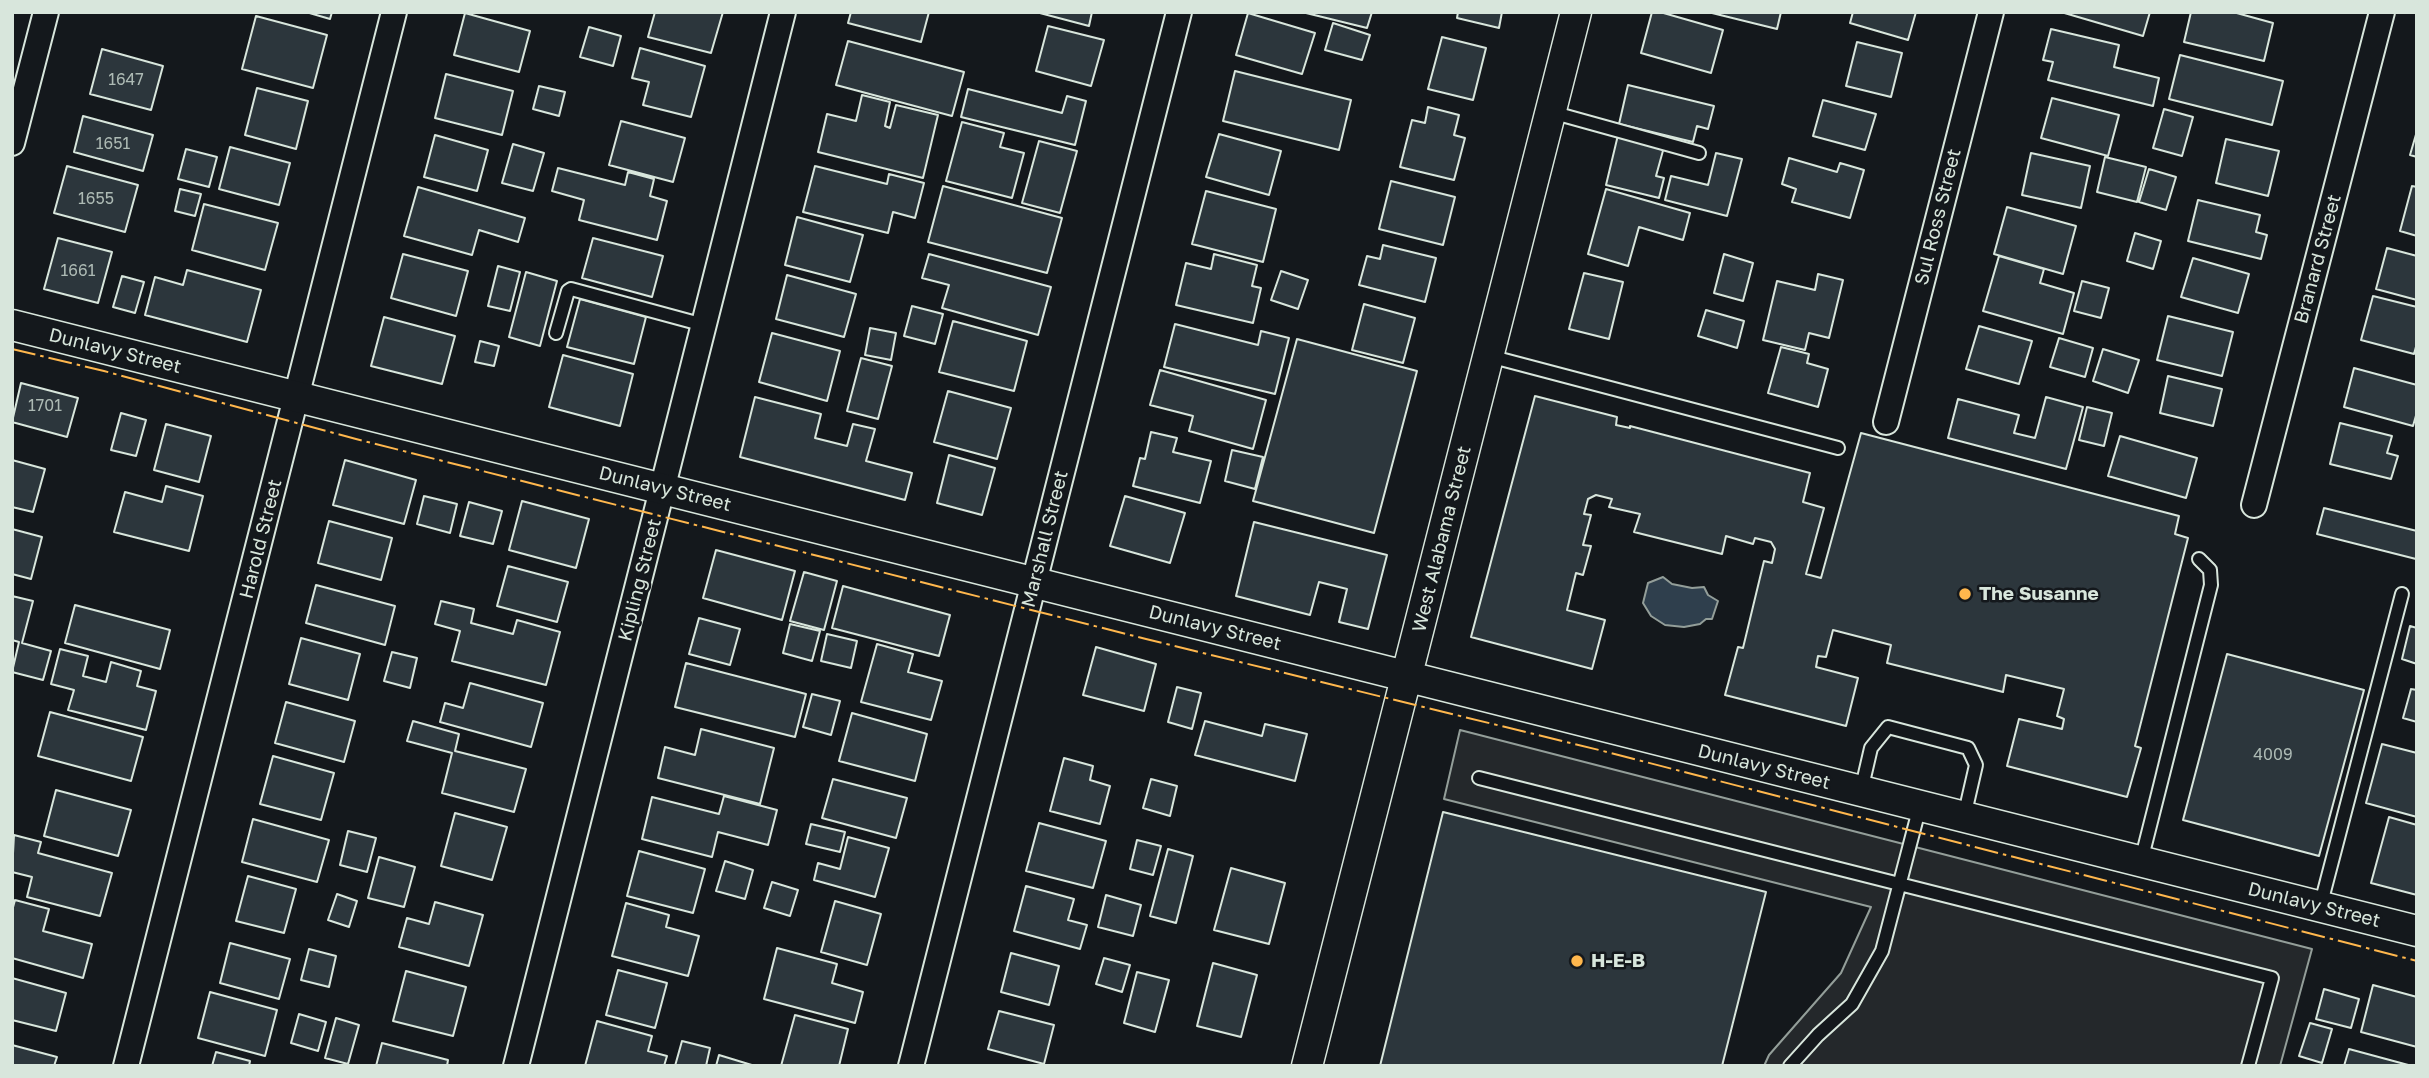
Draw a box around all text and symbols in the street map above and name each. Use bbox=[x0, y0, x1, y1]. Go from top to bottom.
house number: 1647 bbox=[108, 70, 144, 90]
house number: 1651 bbox=[96, 134, 130, 154]
street label: Sul Ross Street bbox=[1910, 146, 1966, 288]
house number: 1655 bbox=[78, 189, 114, 209]
street label: Branard Street bbox=[2290, 192, 2346, 326]
house number: 1661 bbox=[61, 261, 95, 281]
street label: Dunlavy Street bbox=[46, 324, 184, 378]
house number: 1701 bbox=[28, 396, 62, 416]
street label: West Alabama Street bbox=[1408, 444, 1476, 634]
street label: Dunlavy Street bbox=[596, 462, 734, 516]
street label: Marshall Street bbox=[1017, 468, 1073, 610]
street label: Harold Street bbox=[235, 477, 287, 601]
street label: Kipling Street bbox=[614, 516, 666, 644]
place label: The Susanne bbox=[1979, 583, 2099, 605]
marker: The Susanne bbox=[1957, 586, 1973, 602]
street label: Dunlavy Street bbox=[1146, 601, 1284, 655]
street label: Dunlavy Street bbox=[1695, 740, 1833, 794]
house number: 4009 bbox=[2253, 745, 2293, 765]
street label: Dunlavy Street bbox=[2245, 878, 2383, 932]
place label: H-E-B bbox=[1591, 950, 1645, 972]
marker: H-E-B bbox=[1569, 953, 1585, 969]

